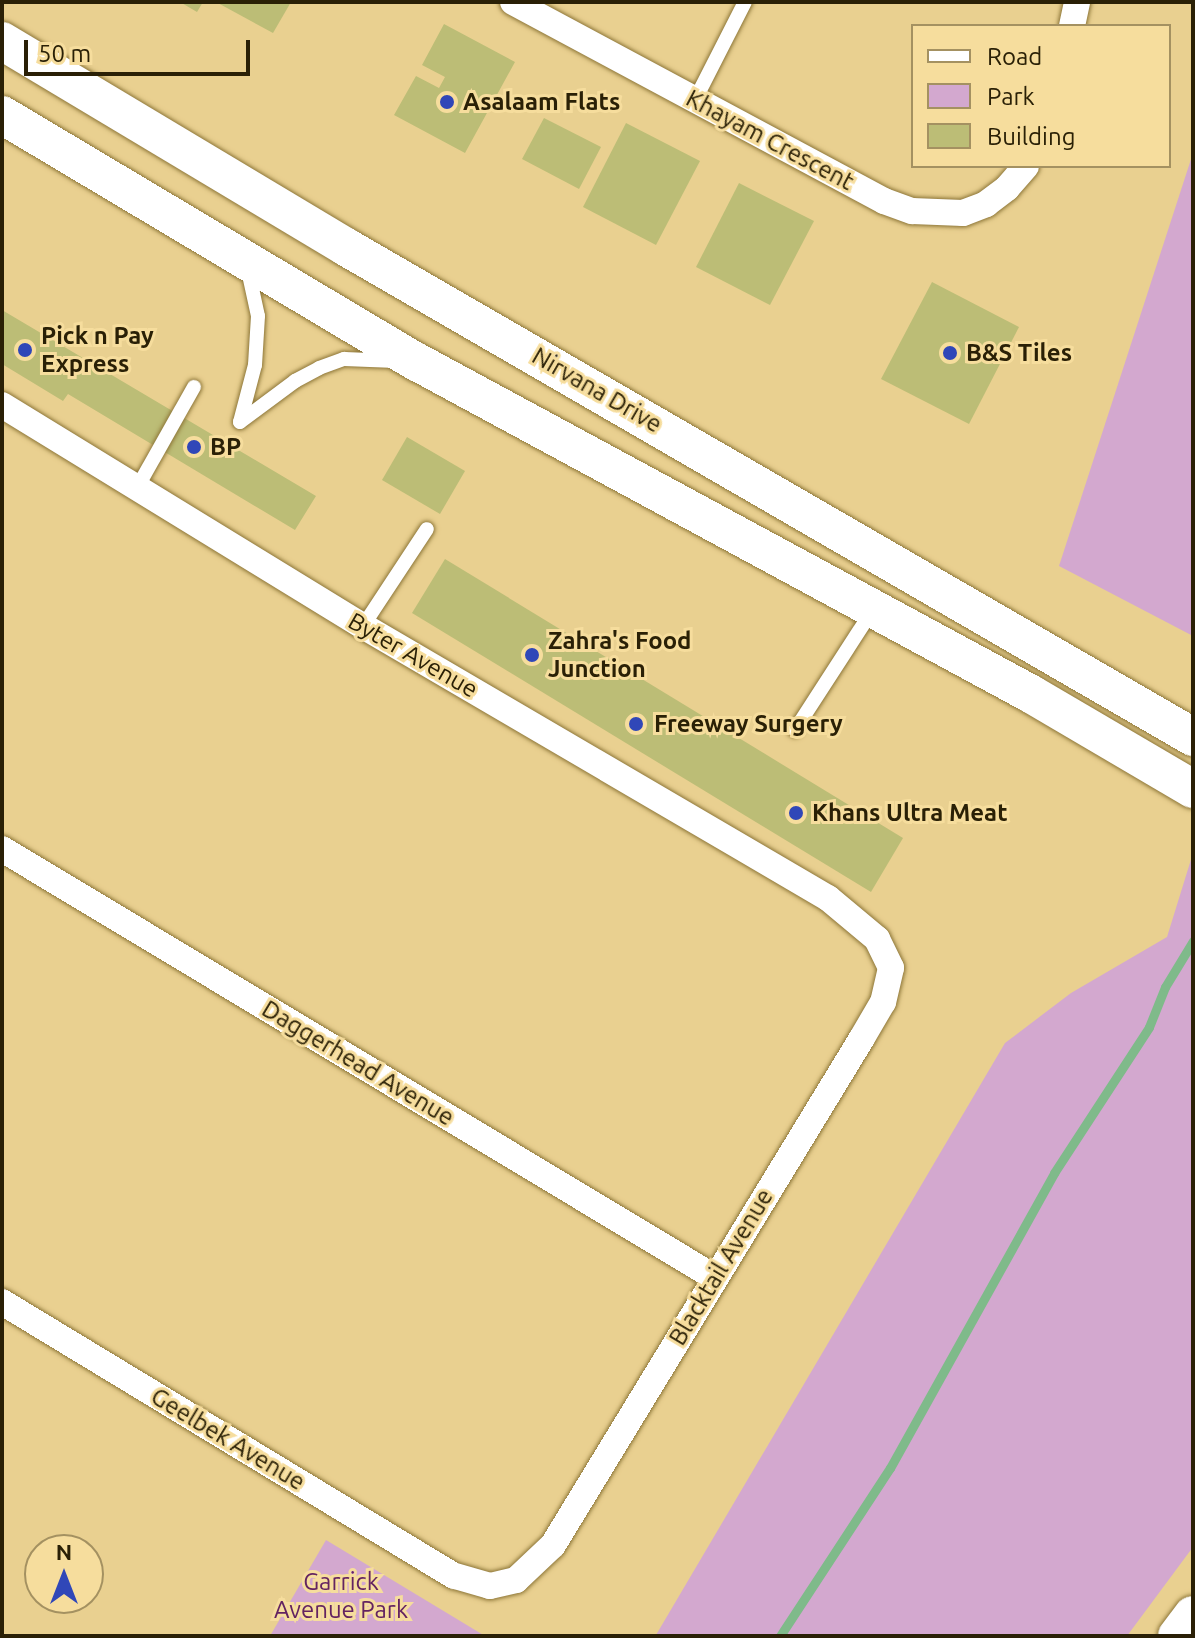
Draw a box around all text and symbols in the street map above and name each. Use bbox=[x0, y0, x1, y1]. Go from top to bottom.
scale bar bbox=[28, 24, 254, 74]
legend bbox=[911, 24, 1171, 168]
text: 50 m bbox=[38, 40, 91, 67]
text: Road bbox=[987, 43, 1042, 70]
text: Park bbox=[987, 83, 1035, 110]
street label: Khayam Crescent bbox=[681, 84, 859, 196]
place label: Asalaam Flats bbox=[463, 88, 620, 116]
marker: Asalaam Flats bbox=[438, 93, 456, 111]
text: Building bbox=[987, 123, 1075, 150]
place label: Pick n Pay Express bbox=[41, 322, 154, 378]
place label: B&S Tiles bbox=[966, 339, 1072, 367]
marker: Pick n Pay Express bbox=[16, 341, 34, 359]
street label: Nirvana Drive bbox=[527, 341, 667, 439]
marker: B&S Tiles bbox=[941, 344, 959, 362]
place label: BP bbox=[210, 433, 241, 461]
marker: BP bbox=[185, 438, 203, 456]
street label: Byter Avenue bbox=[343, 606, 483, 704]
place label: Zahra's Food Junction bbox=[548, 627, 691, 683]
marker: Zahra's Food Junction bbox=[523, 646, 541, 664]
place label: Freeway Surgery bbox=[654, 710, 843, 738]
marker: Freeway Surgery bbox=[625, 713, 647, 735]
place label: Khans Ultra Meat bbox=[812, 799, 1007, 827]
marker: Khans Ultra Meat bbox=[787, 804, 805, 822]
street label: Daggerhead Avenue bbox=[257, 994, 459, 1132]
street label: Blacktail Avenue bbox=[663, 1184, 779, 1350]
street label: Geelbek Avenue bbox=[146, 1382, 310, 1496]
north arrow bbox=[24, 1534, 104, 1614]
text: N bbox=[56, 1539, 72, 1564]
park label: Garrick Avenue Park bbox=[274, 1568, 408, 1624]

